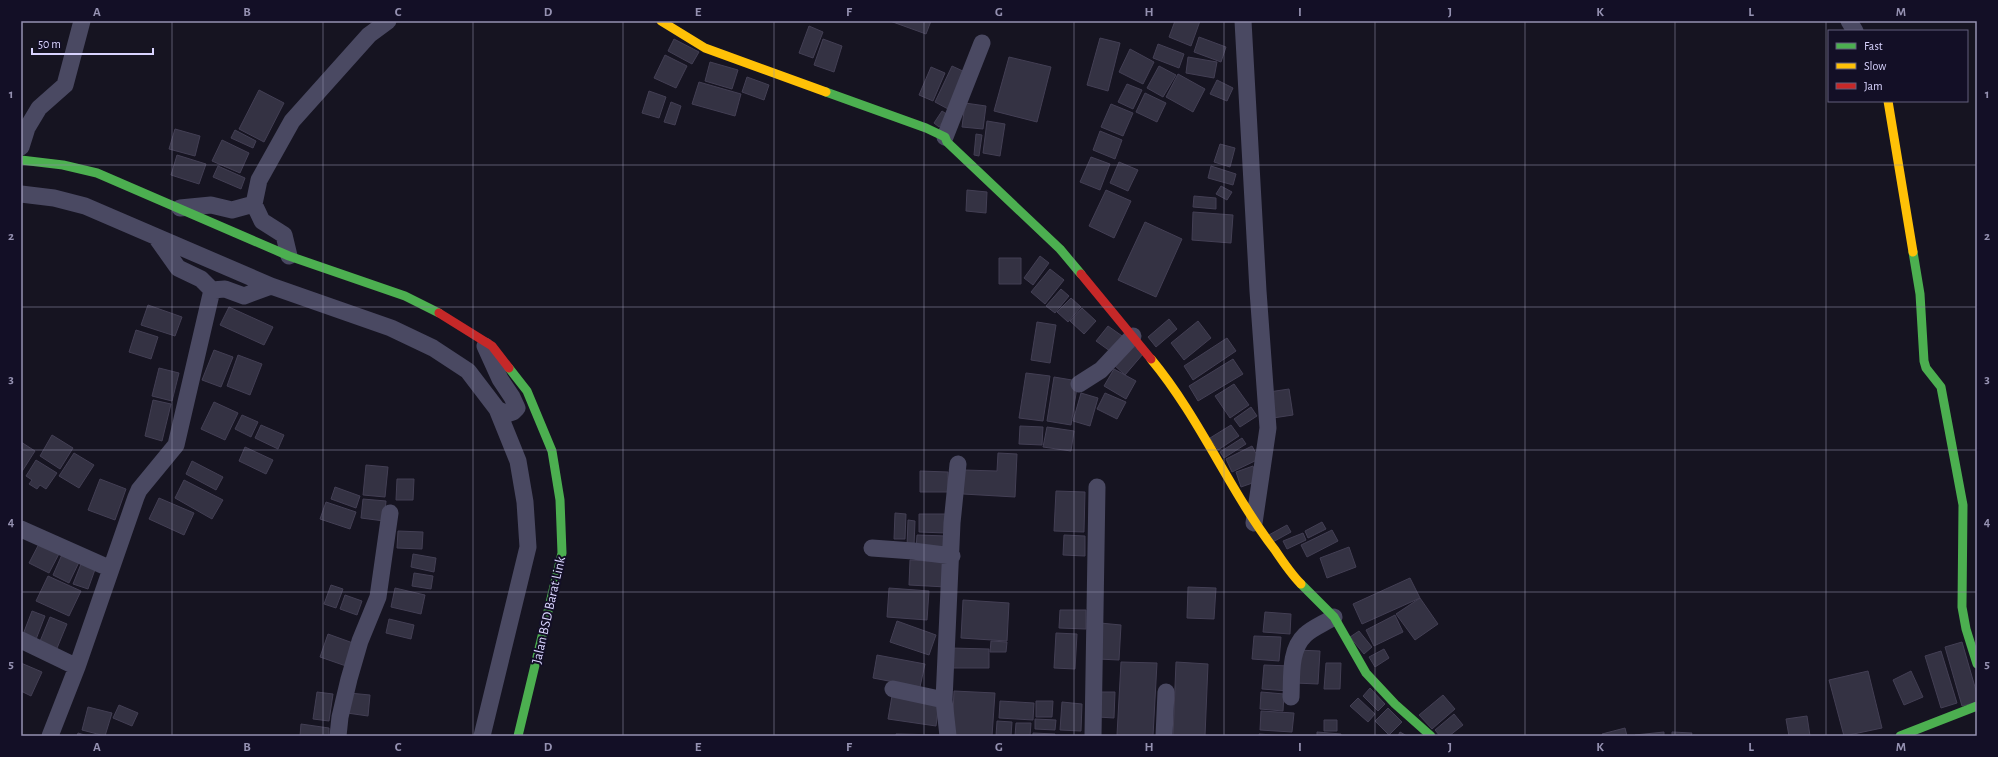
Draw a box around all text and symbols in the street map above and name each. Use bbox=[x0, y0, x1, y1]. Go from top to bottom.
text: A bbox=[93, 6, 101, 19]
text: B bbox=[243, 6, 251, 19]
text: C bbox=[395, 6, 402, 19]
text: D bbox=[544, 6, 553, 19]
text: E bbox=[695, 6, 702, 19]
text: F bbox=[846, 6, 853, 19]
text: G bbox=[995, 6, 1003, 19]
text: H bbox=[1144, 6, 1154, 19]
text: I bbox=[1298, 6, 1302, 19]
text: J bbox=[1448, 6, 1452, 19]
text: K bbox=[1596, 6, 1604, 19]
text: L bbox=[1748, 6, 1754, 19]
text: M bbox=[1896, 6, 1906, 19]
scale bar bbox=[32, 30, 153, 56]
legend bbox=[1828, 30, 1968, 102]
text: 50 m bbox=[38, 38, 61, 50]
text: Fast bbox=[1864, 40, 1883, 52]
text: Slow bbox=[1864, 60, 1886, 72]
text: Jam bbox=[1864, 80, 1883, 92]
text: 1 bbox=[9, 88, 13, 101]
text: 1 bbox=[1985, 88, 1989, 101]
text: 2 bbox=[8, 230, 14, 243]
text: 2 bbox=[1984, 230, 1990, 243]
text: 3 bbox=[8, 373, 14, 386]
text: 3 bbox=[1984, 373, 1990, 386]
text: 4 bbox=[8, 516, 15, 529]
text: 4 bbox=[1984, 516, 1991, 529]
street label: Jalan BSD Barat Link bbox=[530, 555, 568, 665]
text: 5 bbox=[8, 658, 14, 671]
text: 5 bbox=[1984, 658, 1990, 671]
text: A bbox=[93, 741, 101, 754]
text: B bbox=[243, 741, 251, 754]
text: C bbox=[395, 741, 402, 754]
text: D bbox=[544, 741, 553, 754]
text: E bbox=[695, 741, 702, 754]
text: F bbox=[846, 741, 853, 754]
text: G bbox=[995, 741, 1003, 754]
text: H bbox=[1144, 741, 1154, 754]
text: I bbox=[1298, 741, 1302, 754]
text: J bbox=[1448, 741, 1452, 754]
text: K bbox=[1596, 741, 1604, 754]
text: L bbox=[1748, 741, 1754, 754]
text: M bbox=[1896, 741, 1906, 754]

